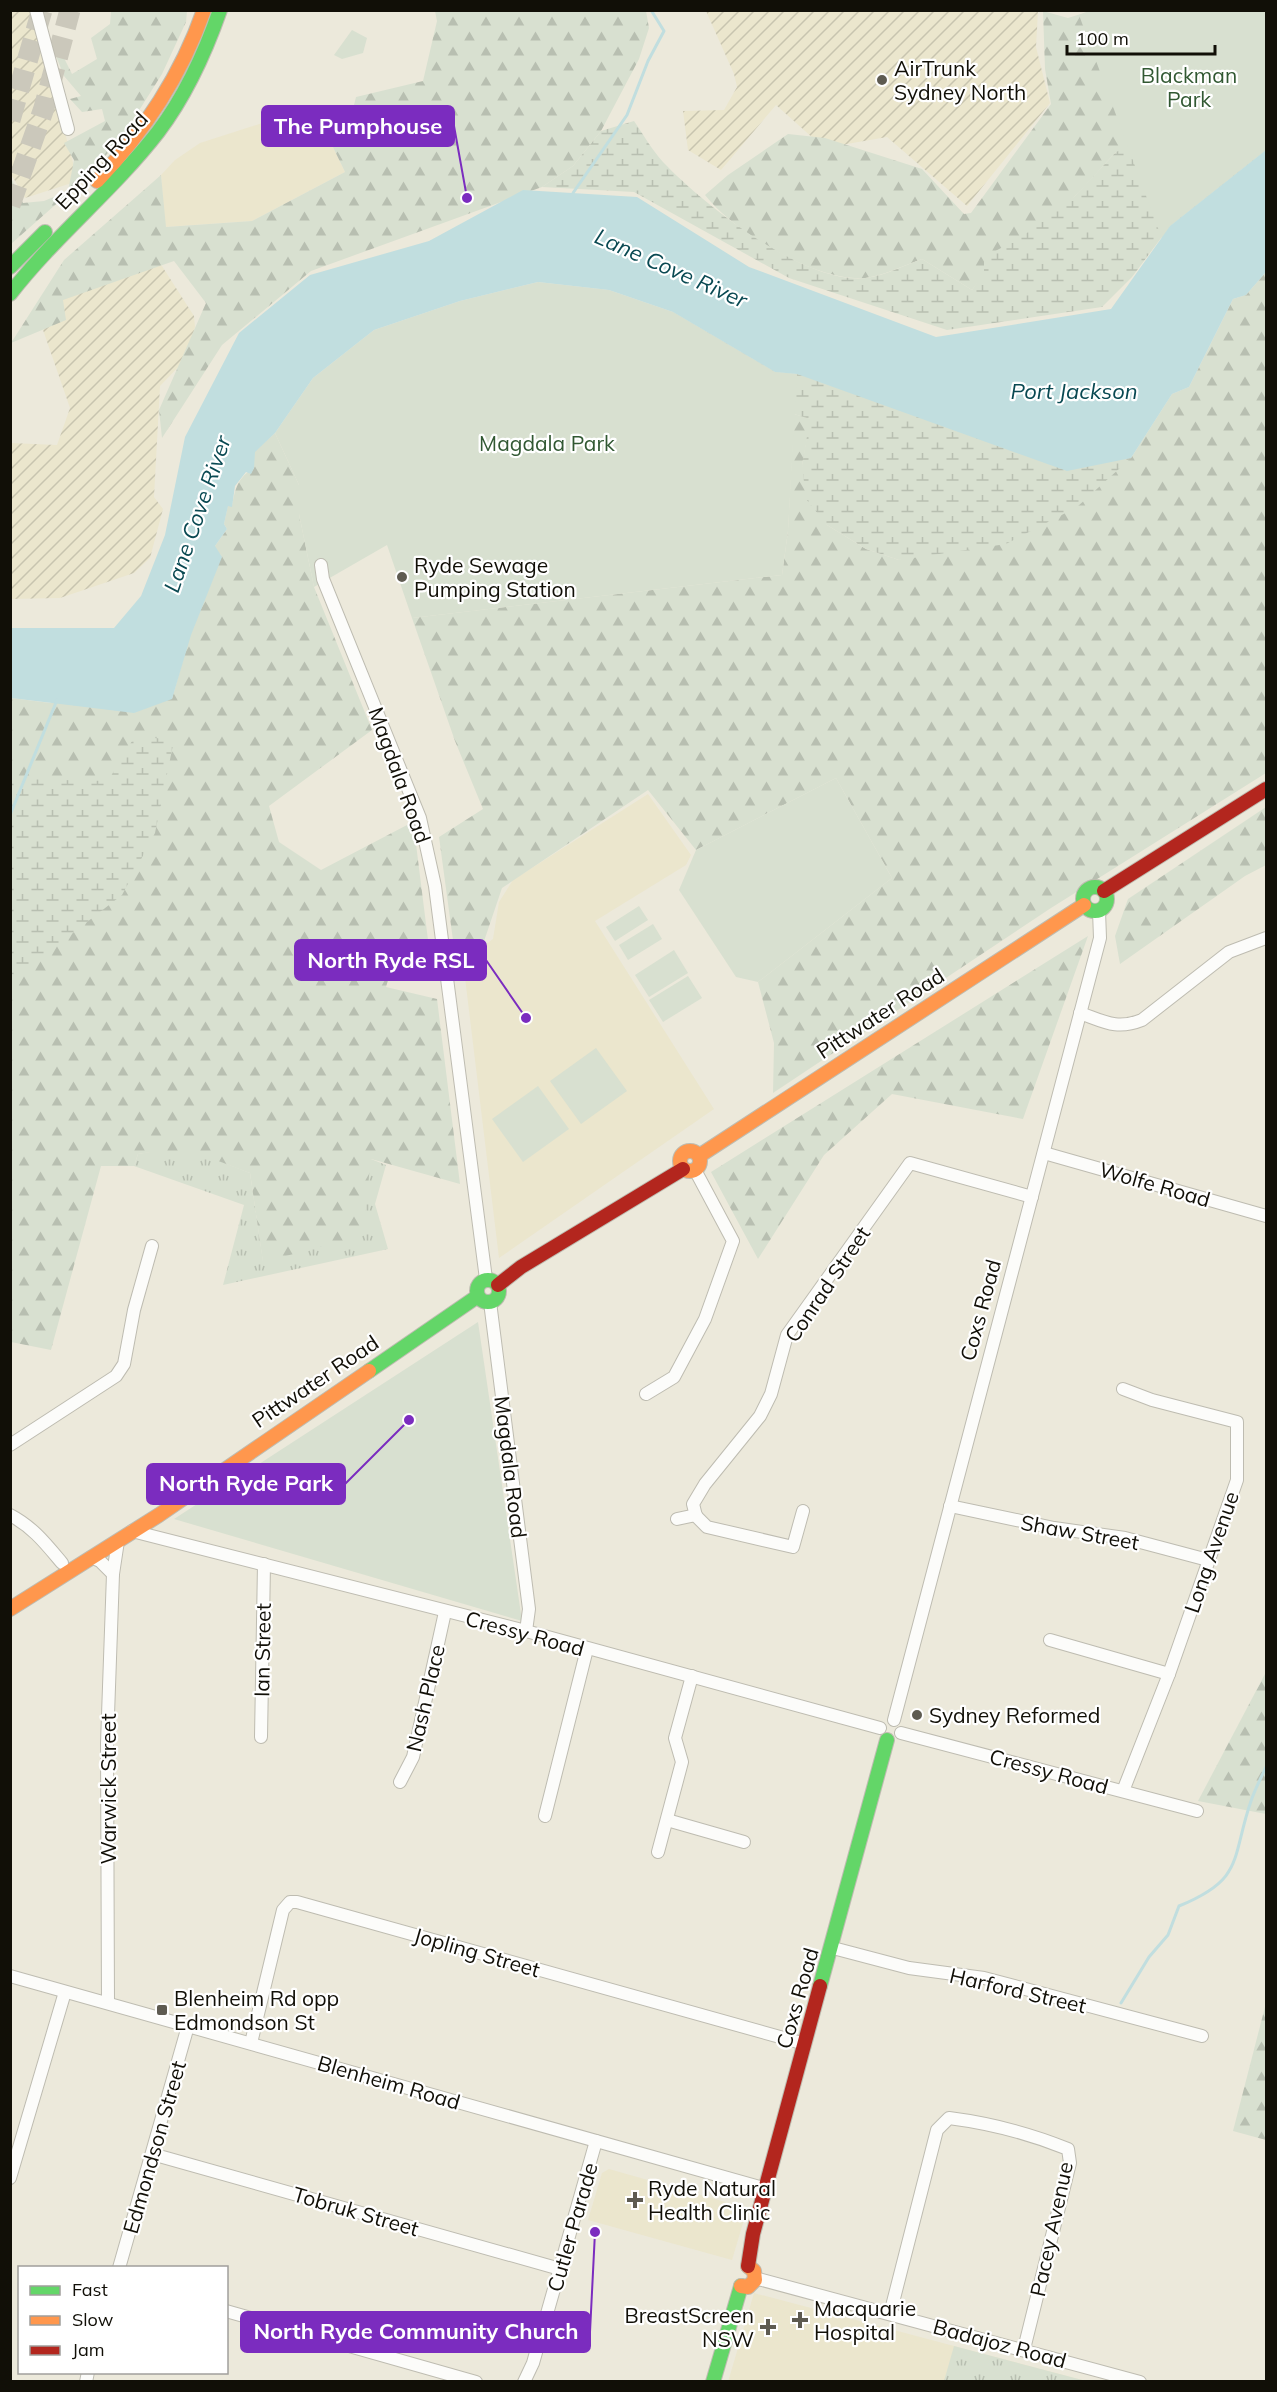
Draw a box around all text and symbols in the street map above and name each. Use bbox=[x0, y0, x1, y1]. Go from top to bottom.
scale bar bbox=[1067, 18, 1216, 56]
text: 100 m bbox=[1076, 27, 1129, 50]
place label: AirTrunk Sydney North bbox=[894, 55, 1026, 105]
park label: Blackman Park bbox=[1141, 62, 1237, 112]
marker: AirTrunk Sydney North bbox=[875, 73, 889, 87]
street label: Epping Road bbox=[49, 106, 153, 214]
callout: The Pumphouse bbox=[262, 106, 454, 146]
text: The Pumphouse bbox=[274, 112, 442, 140]
water label: Lane Cove River bbox=[591, 222, 752, 314]
water label: Port Jackson bbox=[1010, 377, 1138, 405]
park label: Magdala Park bbox=[479, 430, 615, 456]
water label: Lane Cove River bbox=[157, 431, 237, 596]
place label: Ryde Sewage Pumping Station bbox=[414, 552, 576, 602]
marker: Ryde Sewage Pumping Station bbox=[395, 570, 409, 584]
street label: Magdala Road bbox=[363, 703, 437, 847]
callout: North Ryde RSL bbox=[295, 940, 486, 980]
text: North Ryde RSL bbox=[307, 946, 475, 974]
street label: Pittwater Road bbox=[811, 962, 949, 1064]
street label: Wolfe Road bbox=[1096, 1156, 1214, 1212]
street label: Conrad Street bbox=[779, 1221, 875, 1347]
street label: Coxs Road bbox=[954, 1256, 1006, 1364]
street label: Pittwater Road bbox=[247, 1329, 383, 1433]
street label: Magdala Road bbox=[489, 1394, 533, 1540]
callout: North Ryde Park bbox=[147, 1464, 345, 1504]
text: North Ryde Park bbox=[159, 1469, 334, 1497]
street label: Long Avenue bbox=[1178, 1488, 1244, 1616]
street label: Shaw Street bbox=[1019, 1509, 1141, 1555]
street label: Ian Street bbox=[248, 1603, 276, 1697]
street label: Cressy Road bbox=[463, 1605, 587, 1661]
street label: Nash Place bbox=[400, 1642, 450, 1754]
place label: Sydney Reformed bbox=[929, 1702, 1100, 1728]
marker: Sydney Reformed bbox=[910, 1708, 924, 1722]
street label: Warwick Street bbox=[95, 1713, 121, 1865]
street label: Cressy Road bbox=[987, 1743, 1111, 1799]
street label: Jopling Street bbox=[411, 1922, 543, 1982]
street label: Coxs Road bbox=[770, 1944, 824, 2052]
street label: Harford Street bbox=[947, 1962, 1089, 2018]
place label: Blenheim Rd opp Edmondson St bbox=[174, 1985, 339, 2035]
marker: Blenheim Rd opp Edmondson St bbox=[155, 2003, 169, 2017]
street label: Blenheim Road bbox=[315, 2049, 463, 2115]
street label: Edmondson Street bbox=[117, 2058, 191, 2236]
street label: Cutler Parade bbox=[541, 2159, 603, 2295]
street label: Pacey Avenue bbox=[1024, 2159, 1078, 2299]
place label: Ryde Natural Health Clinic bbox=[648, 2175, 776, 2225]
street label: Tobruk Street bbox=[290, 2181, 422, 2241]
marker: Ryde Natural Health Clinic bbox=[626, 2191, 644, 2209]
legend bbox=[18, 2266, 228, 2374]
text: Fast bbox=[72, 2278, 108, 2301]
place label: Macquarie Hospital bbox=[814, 2295, 916, 2345]
place label: BreastScreen NSW bbox=[624, 2302, 754, 2352]
text: Slow bbox=[72, 2308, 114, 2331]
marker: Macquarie Hospital bbox=[791, 2311, 809, 2329]
callout: North Ryde Community Church bbox=[241, 2312, 590, 2352]
street label: Badajoz Road bbox=[931, 2313, 1069, 2373]
text: North Ryde Community Church bbox=[253, 2317, 579, 2345]
marker: BreastScreen NSW bbox=[759, 2318, 777, 2336]
text: Jam bbox=[72, 2338, 105, 2361]

